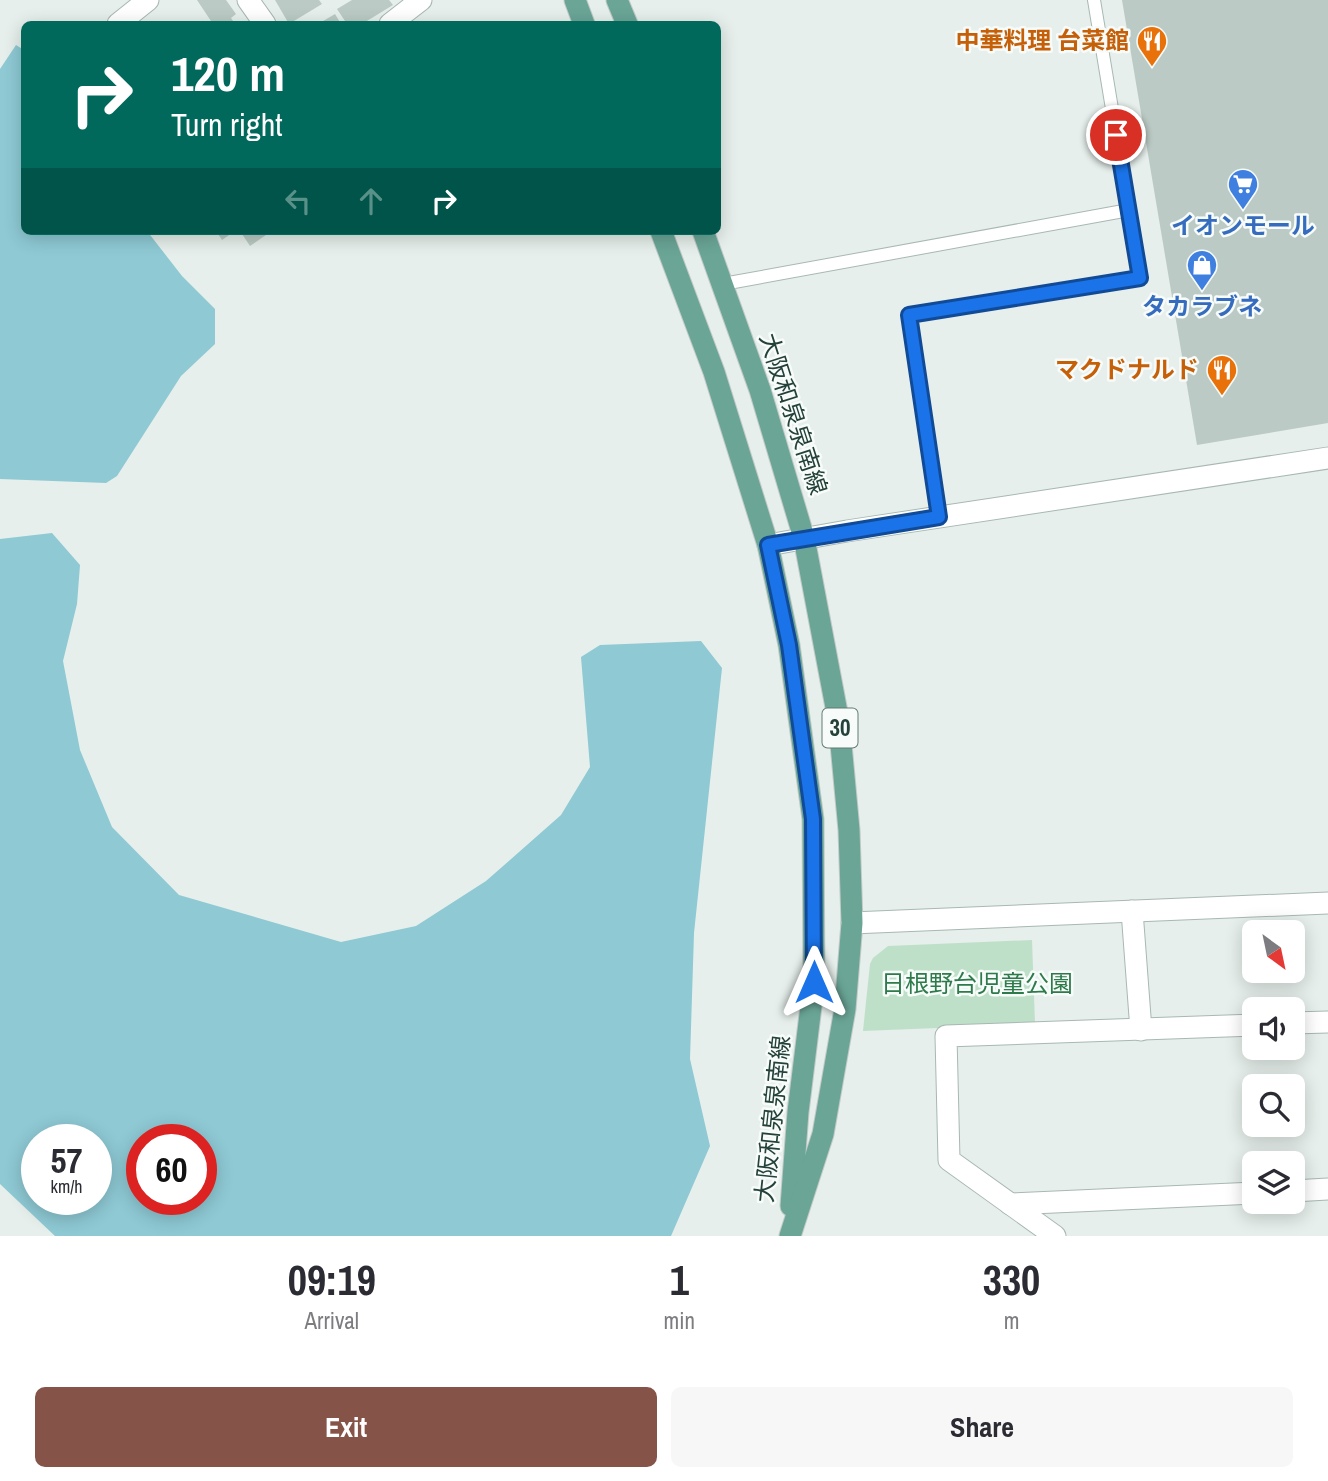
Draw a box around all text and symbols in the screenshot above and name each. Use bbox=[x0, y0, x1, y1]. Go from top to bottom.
place label: 中華料理 台菜館 bbox=[956, 24, 1129, 56]
restaurant icon: 中華料理 台菜館 bbox=[1135, 24, 1169, 68]
text: 120 m bbox=[171, 40, 285, 106]
icon: right bbox=[56, 49, 147, 140]
text: Turn right bbox=[171, 103, 283, 146]
pin bbox=[1086, 105, 1146, 165]
icon: arrive bbox=[1097, 116, 1135, 154]
supermarket icon: イオンモール bbox=[1226, 167, 1260, 211]
icon: left bbox=[279, 182, 317, 220]
icon: ahead bbox=[352, 182, 390, 220]
icon: right bbox=[425, 182, 463, 220]
place label: イオンモール bbox=[1171, 209, 1315, 241]
shop icon: タカラブネ bbox=[1185, 248, 1219, 292]
place label: タカラブネ bbox=[1142, 290, 1262, 322]
street label: 大阪和泉泉南線 bbox=[753, 329, 835, 499]
place label: マクドナルド bbox=[1055, 353, 1199, 385]
restaurant icon: マクドナルド bbox=[1205, 353, 1239, 397]
road number: 30 bbox=[822, 708, 858, 748]
north arrow bbox=[1242, 920, 1306, 984]
map controls bbox=[1242, 920, 1305, 1214]
position arrow bbox=[777, 945, 851, 1019]
park label: 日根野台児童公園 bbox=[881, 967, 1073, 999]
button: sound bbox=[1242, 997, 1305, 1060]
street label: 大阪和泉泉南線 bbox=[747, 1034, 797, 1204]
button: search bbox=[1242, 1074, 1305, 1137]
speed limit sign: 60 bbox=[126, 1124, 217, 1215]
text: 57 bbox=[51, 1137, 82, 1184]
button: layers bbox=[1242, 1151, 1305, 1214]
text: km/h bbox=[51, 1174, 83, 1199]
text: 09:19 bbox=[288, 1252, 376, 1308]
text: 1 bbox=[670, 1252, 689, 1308]
text: 330 bbox=[983, 1252, 1040, 1308]
text: Arrival bbox=[305, 1305, 359, 1336]
text: min bbox=[664, 1305, 695, 1336]
text: m bbox=[1004, 1305, 1019, 1336]
button: Exit bbox=[35, 1387, 657, 1467]
button: Share bbox=[671, 1387, 1293, 1467]

